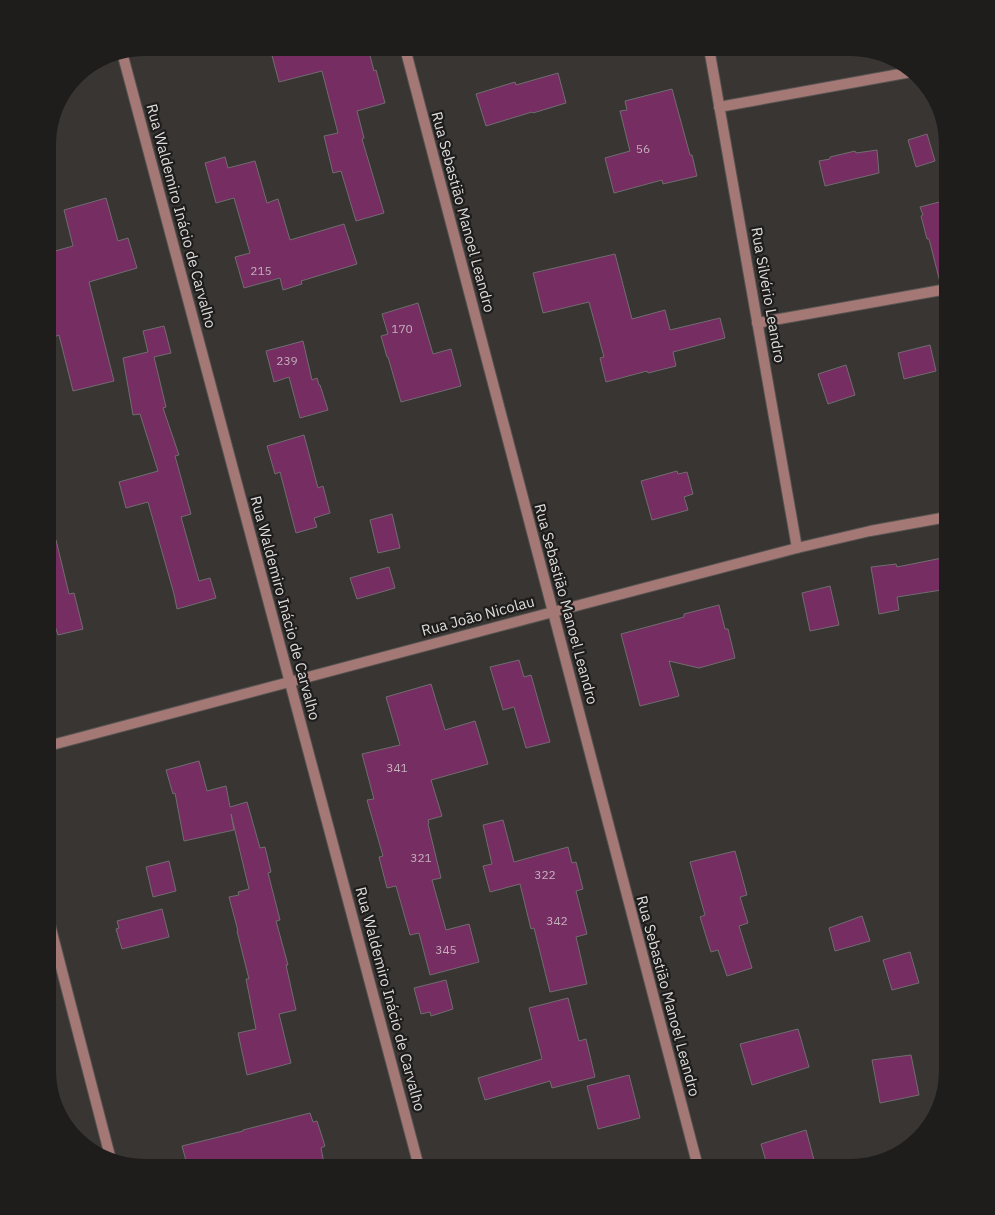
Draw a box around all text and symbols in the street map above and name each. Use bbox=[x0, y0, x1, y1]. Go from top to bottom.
street label: Rua Waldemiro Inácio de Carvalho bbox=[142, 102, 221, 330]
street label: Rua Sebastião Manoel Leandro bbox=[428, 109, 499, 314]
house number: 56 bbox=[636, 141, 650, 156]
street label: Rua Silvério Leandro bbox=[747, 226, 790, 364]
house number: 215 bbox=[250, 263, 272, 278]
house number: 170 bbox=[391, 321, 413, 336]
house number: 239 bbox=[276, 353, 298, 368]
street label: Rua Waldemiro Inácio de Carvalho bbox=[246, 494, 325, 722]
street label: Rua Sebastião Manoel Leandro bbox=[531, 501, 602, 706]
street label: Rua João Nicolau bbox=[419, 591, 537, 640]
house number: 341 bbox=[386, 760, 408, 775]
house number: 321 bbox=[410, 850, 432, 865]
house number: 322 bbox=[534, 867, 556, 882]
street label: Rua Waldemiro Inácio de Carvalho bbox=[351, 885, 430, 1113]
street label: Rua Sebastião Manoel Leandro bbox=[633, 893, 704, 1098]
house number: 342 bbox=[546, 913, 568, 928]
house number: 345 bbox=[435, 942, 457, 957]

